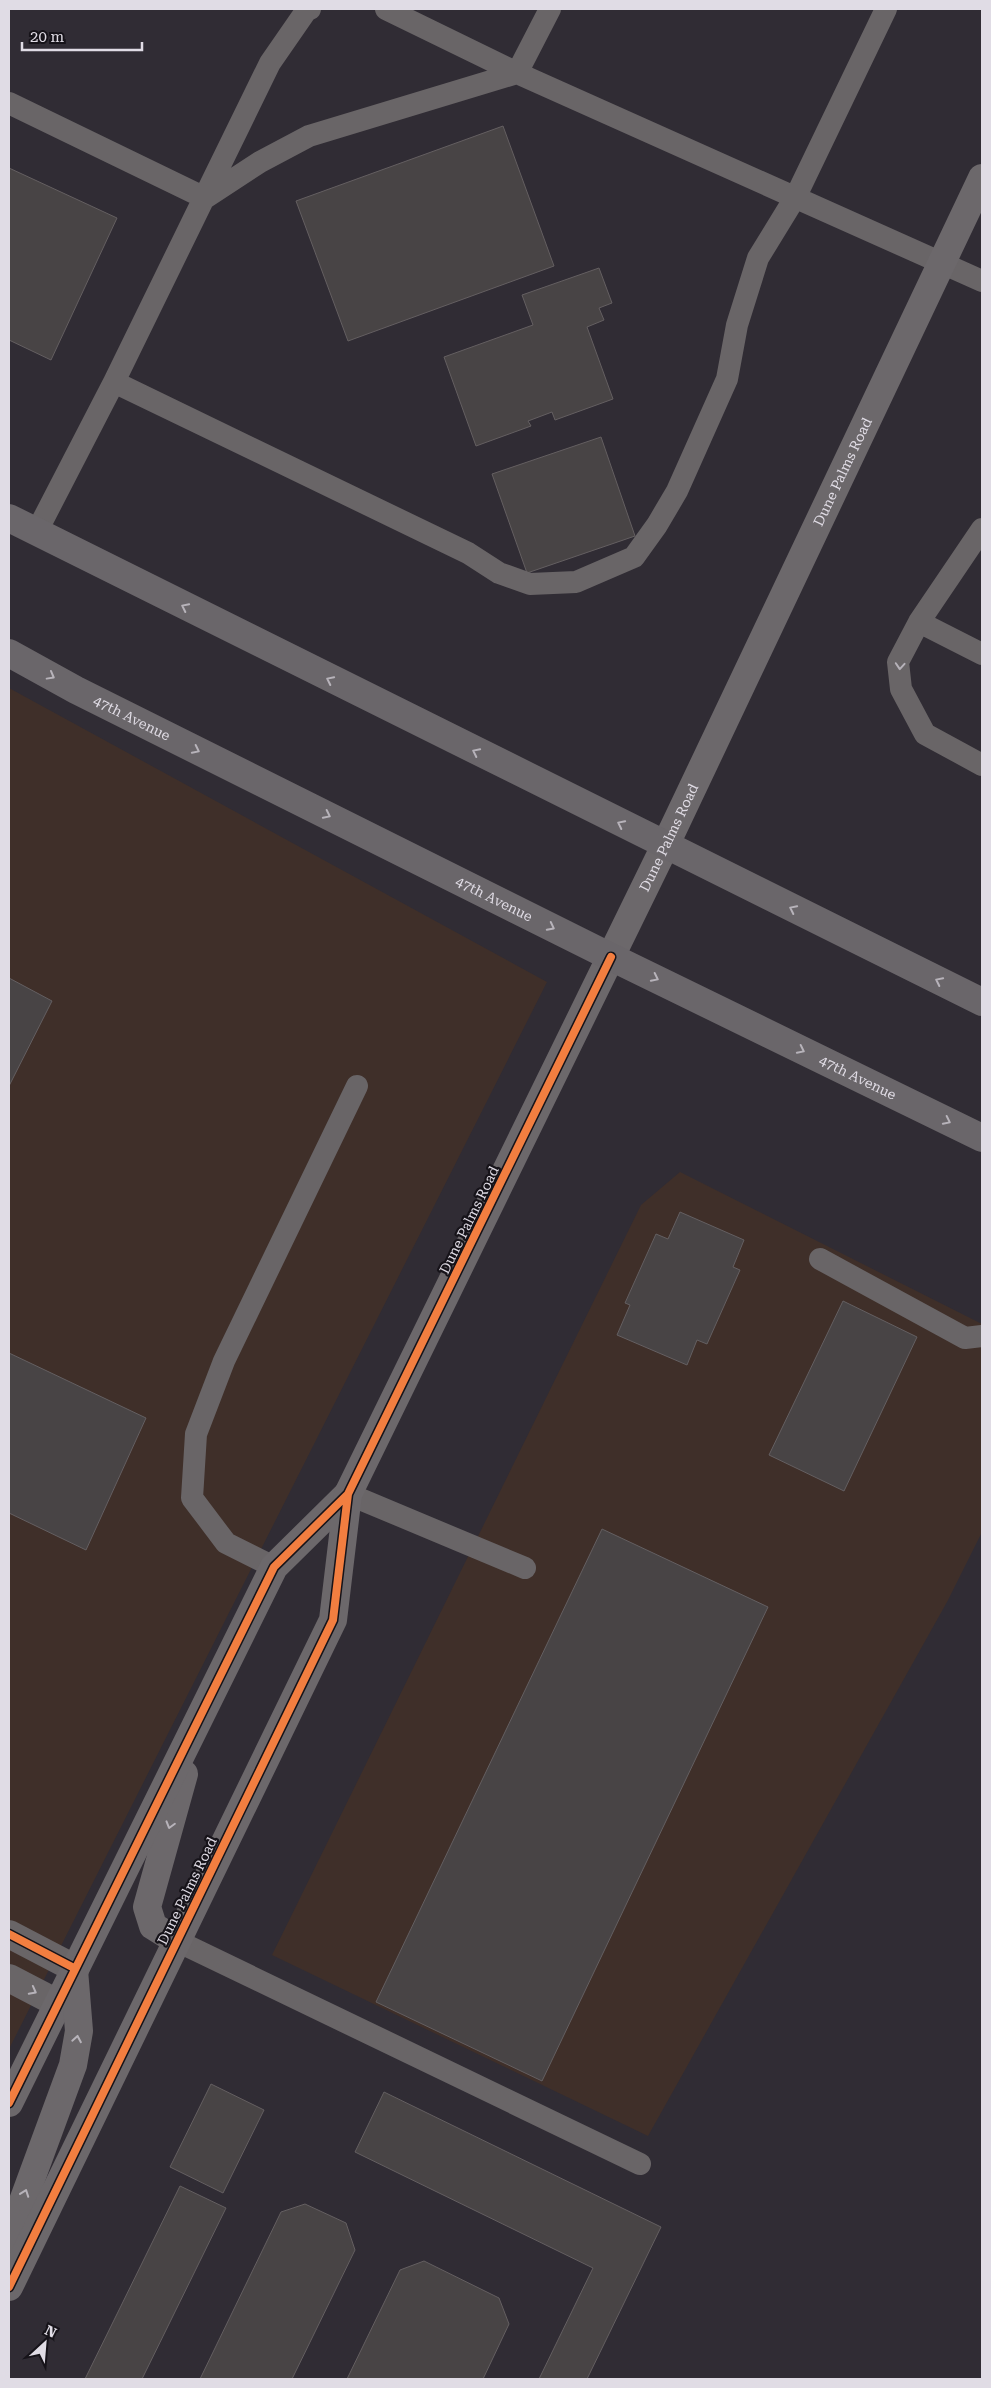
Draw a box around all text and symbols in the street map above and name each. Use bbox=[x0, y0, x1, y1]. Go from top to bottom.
scale bar bbox=[22, 20, 142, 52]
text: 20 m bbox=[30, 28, 65, 46]
street label: Dune Palms Road bbox=[810, 415, 875, 528]
one-way arrow bbox=[181, 603, 190, 613]
one-way arrow bbox=[895, 662, 906, 670]
one-way arrow bbox=[46, 670, 55, 680]
one-way arrow bbox=[327, 676, 336, 686]
street label: 47th Avenue bbox=[91, 692, 173, 744]
one-way arrow bbox=[191, 744, 200, 754]
one-way arrow bbox=[472, 748, 481, 758]
street label: Dune Palms Road bbox=[636, 781, 701, 894]
one-way arrow bbox=[322, 809, 331, 819]
one-way arrow bbox=[618, 820, 627, 830]
street label: 47th Avenue bbox=[453, 873, 536, 925]
one-way arrow bbox=[789, 905, 798, 915]
one-way arrow bbox=[546, 921, 555, 931]
one-way arrow bbox=[650, 972, 659, 982]
one-way arrow bbox=[935, 977, 944, 987]
one-way arrow bbox=[796, 1043, 805, 1054]
street label: 47th Avenue bbox=[817, 1052, 899, 1103]
one-way arrow bbox=[942, 1115, 951, 1125]
street label: Dune Palms Road bbox=[436, 1164, 502, 1276]
one-way arrow bbox=[166, 1820, 176, 1828]
street label: Dune Palms Road bbox=[154, 1835, 220, 1947]
one-way arrow bbox=[28, 1985, 37, 1995]
one-way arrow bbox=[72, 2035, 82, 2044]
one-way arrow bbox=[19, 2189, 29, 2198]
north arrow bbox=[20, 2318, 70, 2368]
text: N bbox=[42, 2322, 59, 2341]

